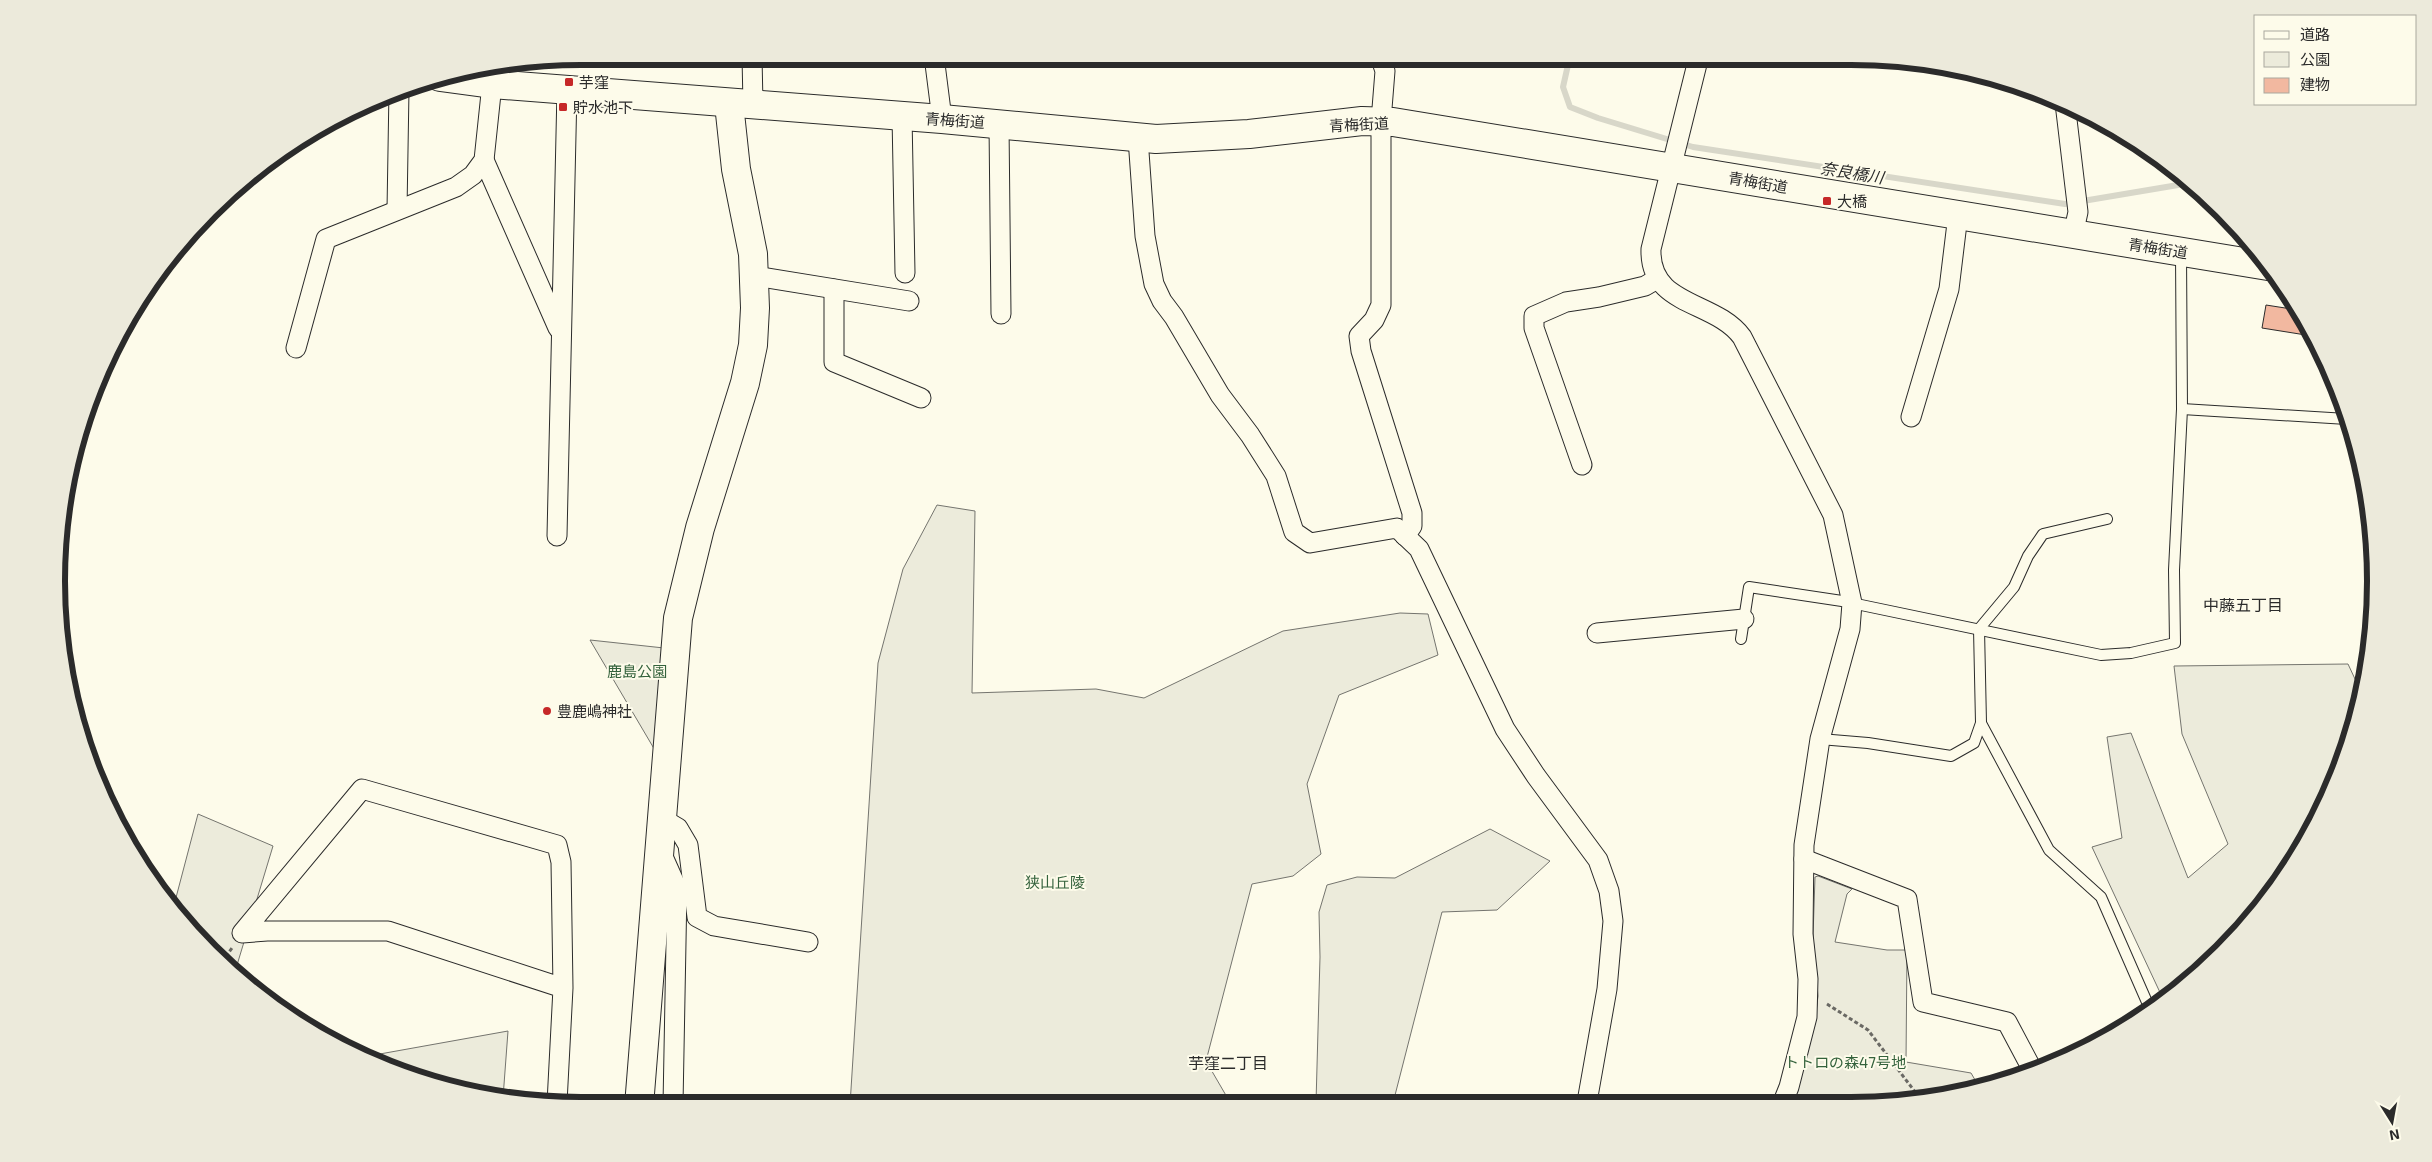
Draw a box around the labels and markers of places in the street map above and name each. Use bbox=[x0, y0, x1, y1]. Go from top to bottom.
place label: 芋窪 bbox=[579, 73, 609, 91]
marker: 芋窪 bbox=[563, 76, 575, 88]
place label: 貯水池下 bbox=[573, 98, 633, 116]
marker: 貯水池下 bbox=[557, 101, 569, 113]
place label: 大橋 bbox=[1837, 192, 1867, 210]
marker: 大橋 bbox=[1821, 195, 1833, 207]
place label: 豊鹿嶋神社 bbox=[557, 702, 632, 720]
marker: 豊鹿嶋神社 bbox=[541, 705, 553, 717]

